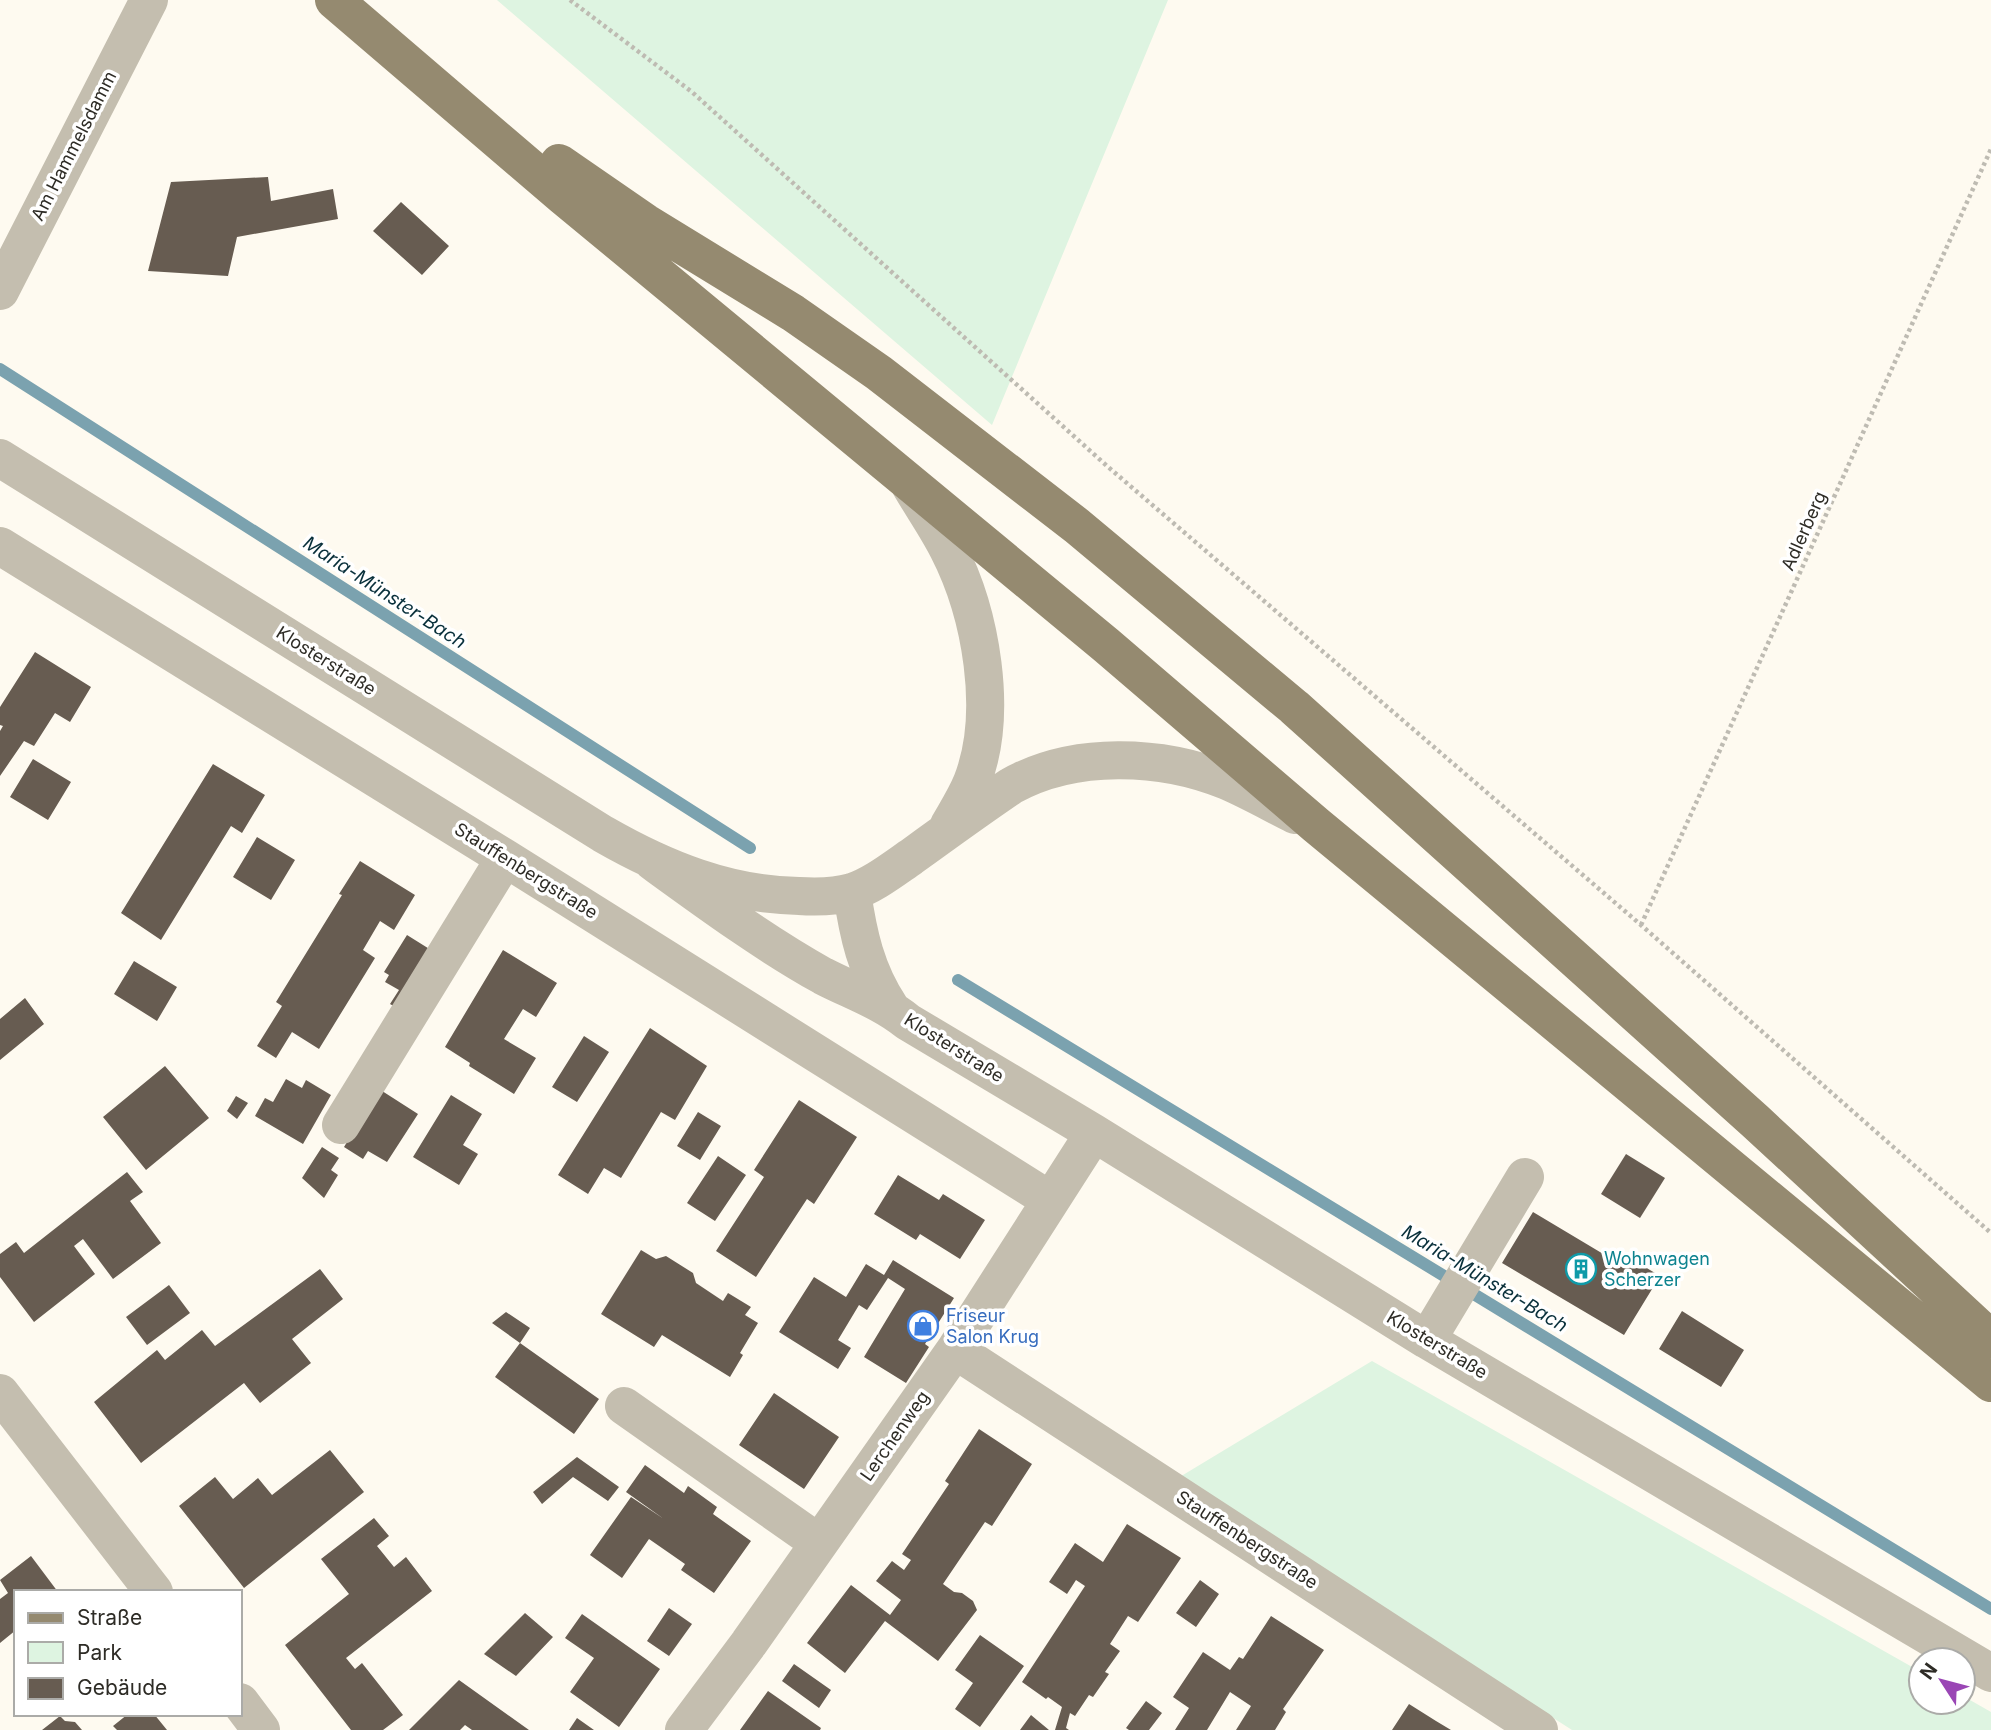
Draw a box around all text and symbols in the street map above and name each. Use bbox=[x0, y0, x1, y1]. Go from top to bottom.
street label: Am Hammelsdamm bbox=[27, 67, 120, 224]
street label: Adlerberg bbox=[1777, 488, 1830, 574]
water label: Maria-Münster-Bach bbox=[299, 531, 470, 654]
street label: Klosterstraße bbox=[273, 622, 380, 700]
street label: Stauffenbergstraße bbox=[451, 818, 602, 923]
street label: Klosterstraße bbox=[901, 1009, 1008, 1087]
water label: Maria-Münster-Bach bbox=[1398, 1220, 1572, 1337]
place label: Wohnwagen Scherzer bbox=[1604, 1248, 1710, 1290]
building icon: Wohnwagen Scherzer bbox=[1564, 1252, 1598, 1286]
place label: Friseur Salon Krug bbox=[946, 1305, 1039, 1347]
street label: Klosterstraße bbox=[1383, 1306, 1491, 1383]
shop icon: Friseur Salon Krug bbox=[906, 1309, 940, 1343]
street label: Lerchenweg bbox=[856, 1387, 933, 1485]
street label: Stauffenbergstraße bbox=[1173, 1486, 1322, 1593]
legend bbox=[14, 1590, 242, 1716]
text: Straße bbox=[77, 1605, 142, 1630]
text: Park bbox=[77, 1640, 122, 1665]
north arrow bbox=[1907, 1646, 1977, 1716]
text: N bbox=[1915, 1659, 1942, 1684]
text: Gebäude bbox=[77, 1675, 167, 1700]

